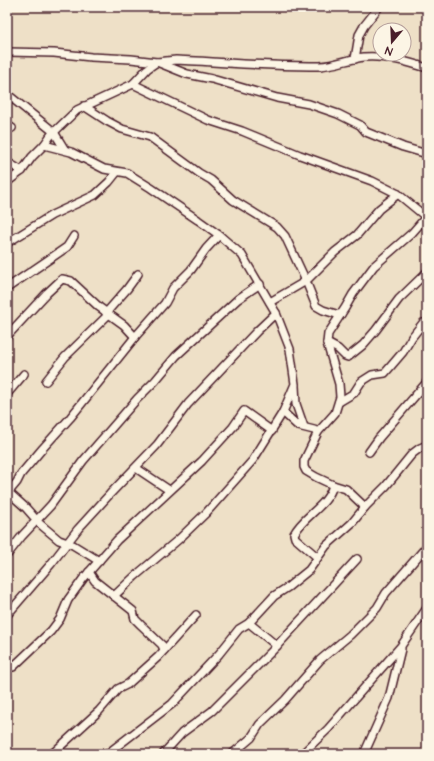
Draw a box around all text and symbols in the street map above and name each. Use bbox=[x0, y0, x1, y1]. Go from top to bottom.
north arrow bbox=[372, 22, 412, 62]
text: N bbox=[383, 43, 395, 59]

